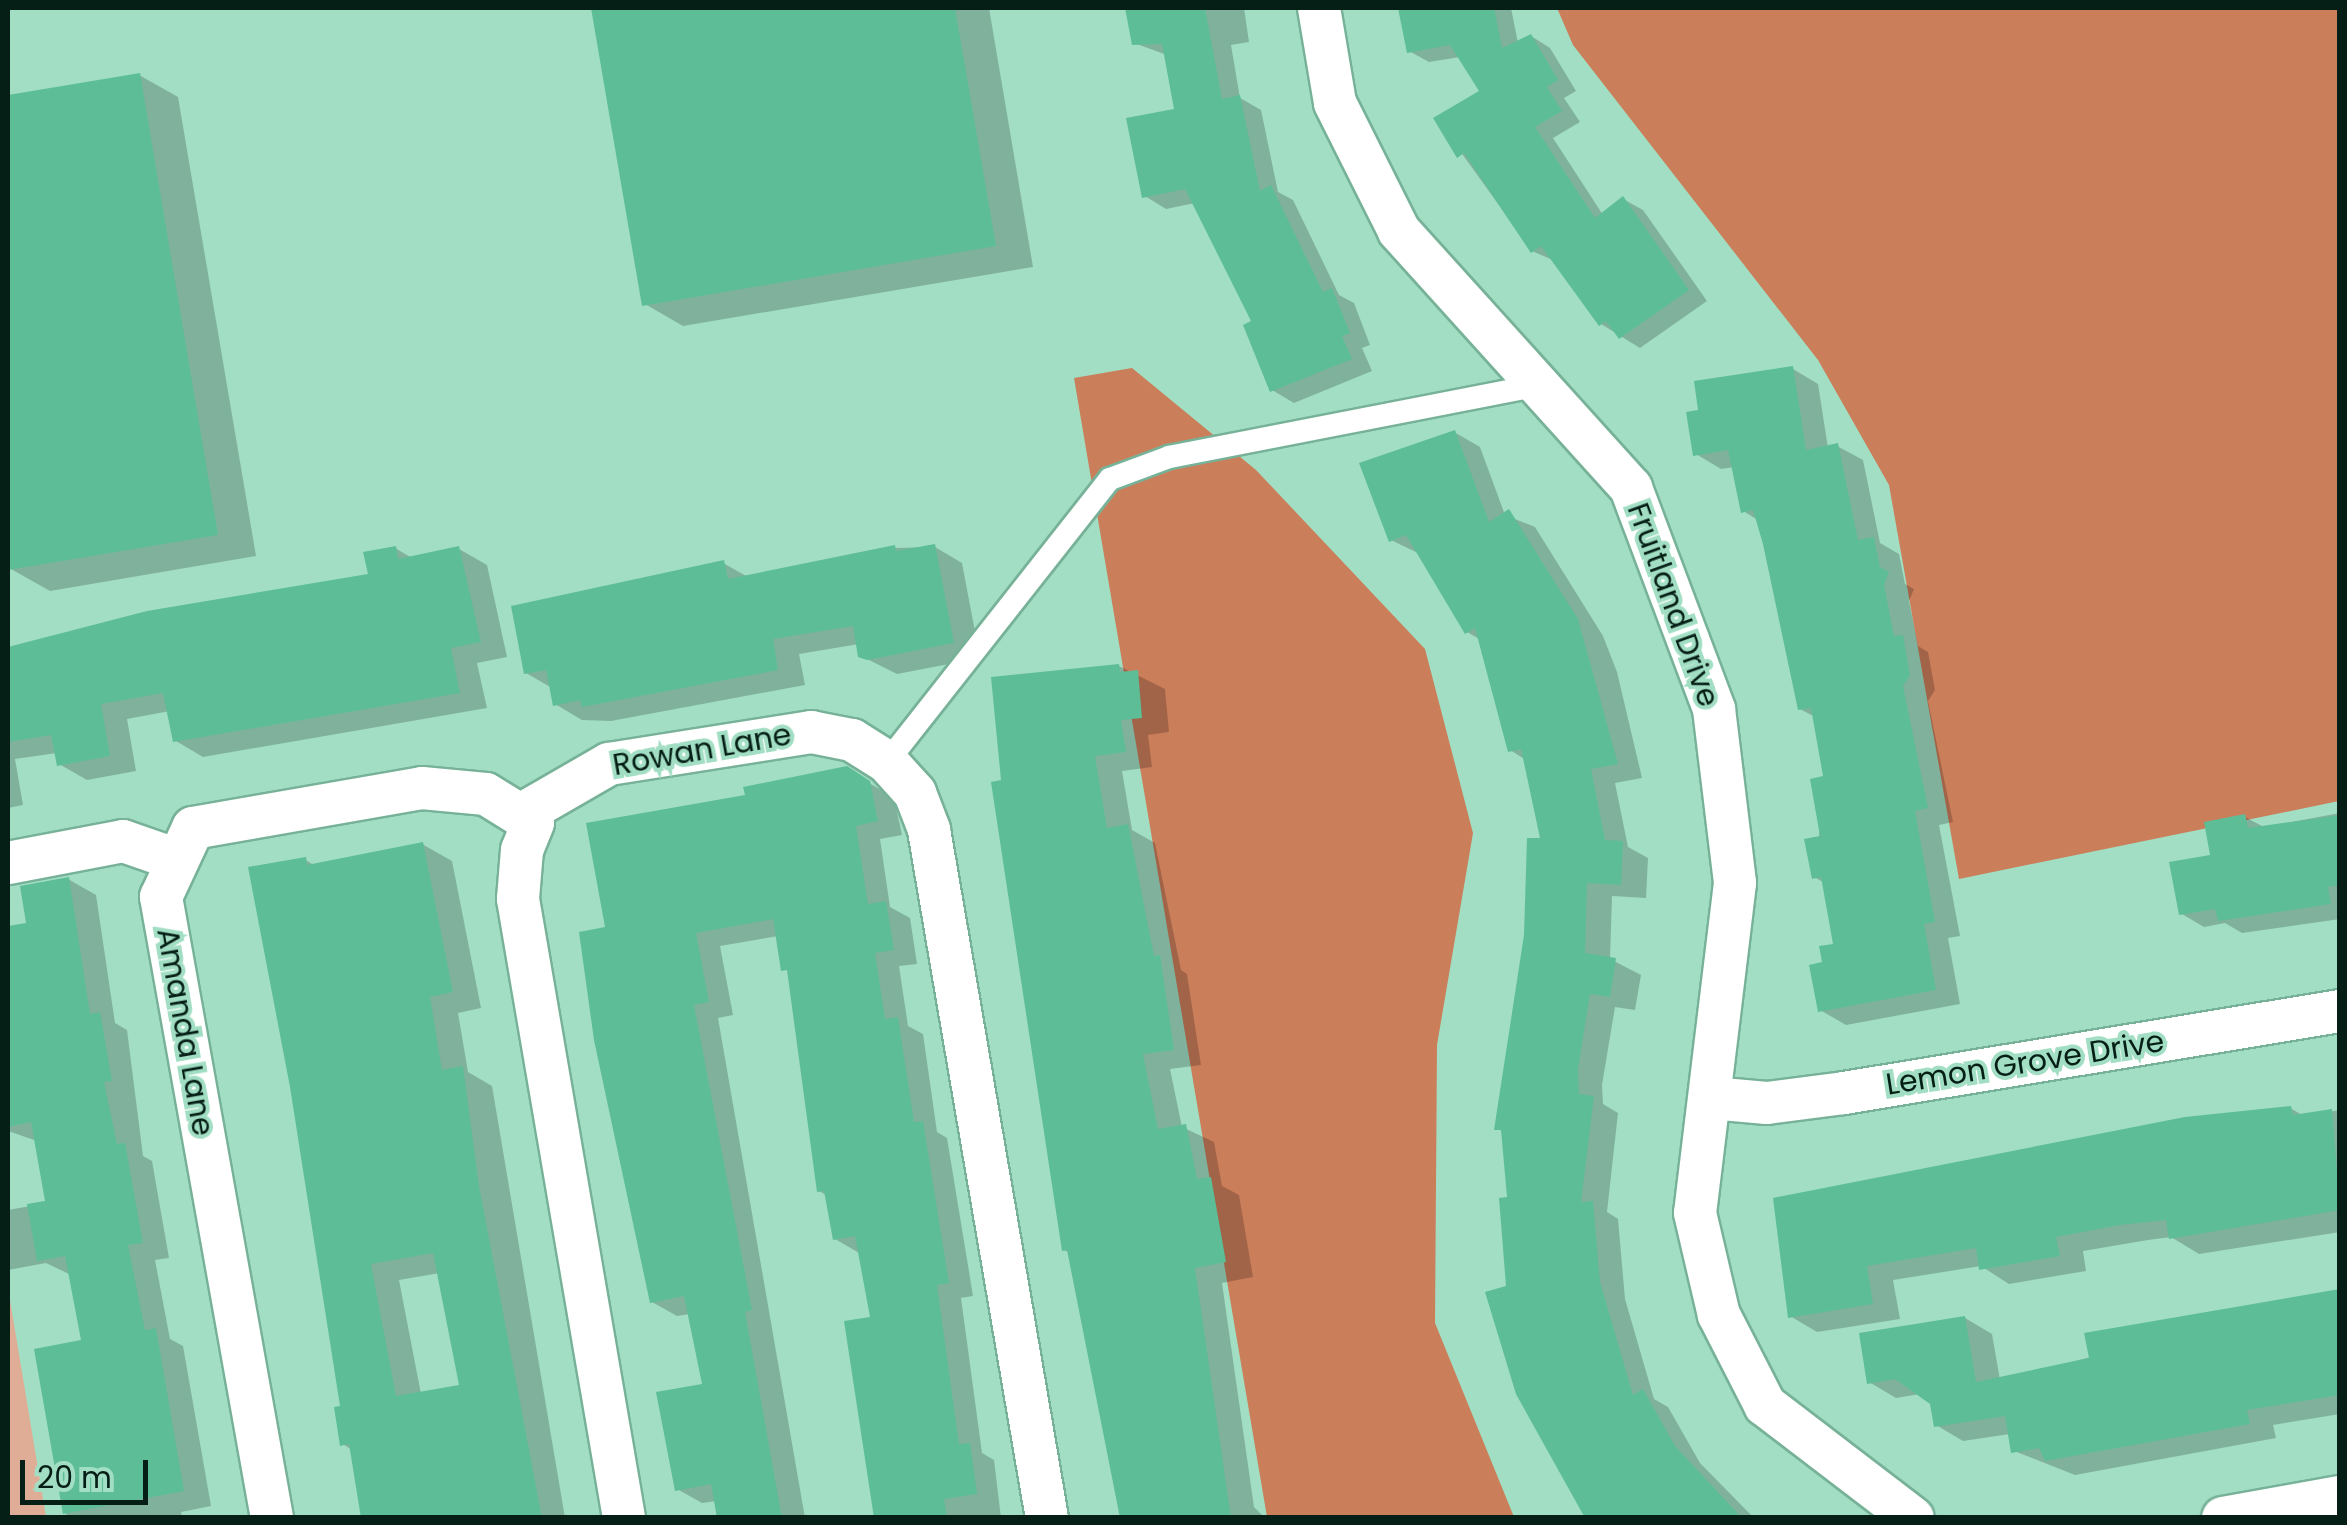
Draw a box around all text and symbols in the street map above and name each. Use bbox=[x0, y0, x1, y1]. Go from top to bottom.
street label: Fruitland Drive bbox=[1619, 498, 1727, 712]
street label: Rowan Lane bbox=[610, 717, 794, 783]
street label: Amanda Lane bbox=[149, 925, 221, 1139]
street label: Lemon Grove Drive bbox=[1883, 1023, 2167, 1103]
scale bar bbox=[25, 1440, 152, 1502]
text: 20 m bbox=[37, 1456, 112, 1499]

